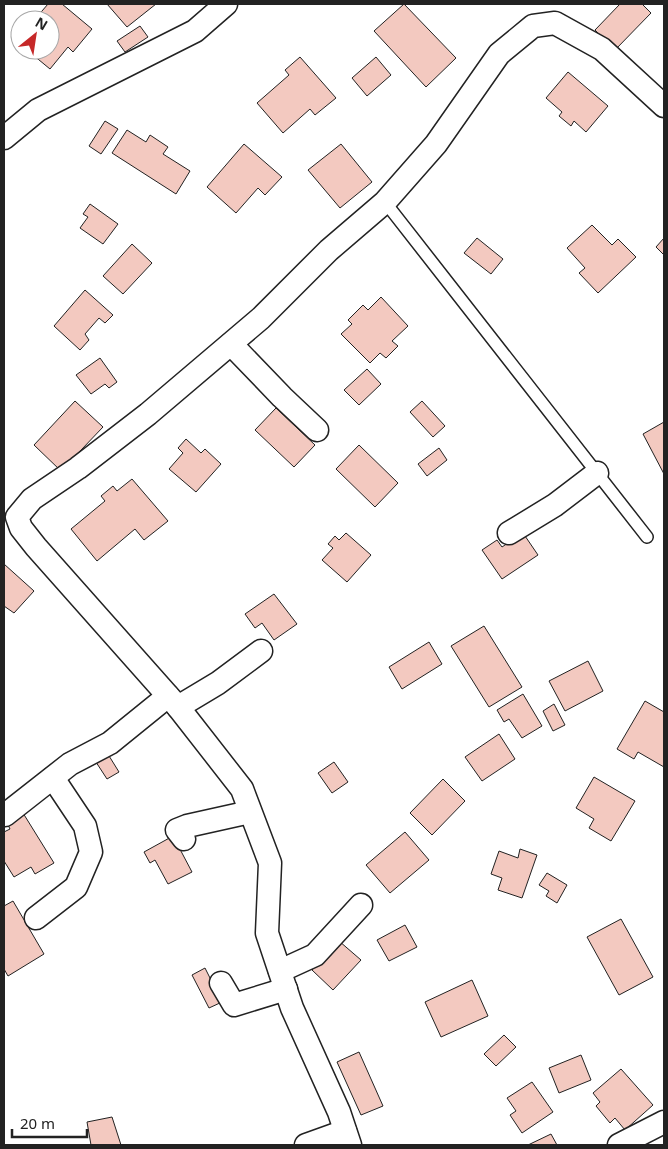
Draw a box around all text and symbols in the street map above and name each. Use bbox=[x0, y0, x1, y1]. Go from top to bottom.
north arrow bbox=[10, 10, 60, 60]
text: N bbox=[32, 12, 51, 34]
scale bar bbox=[12, 1106, 88, 1138]
text: 20 m bbox=[20, 1113, 55, 1133]

